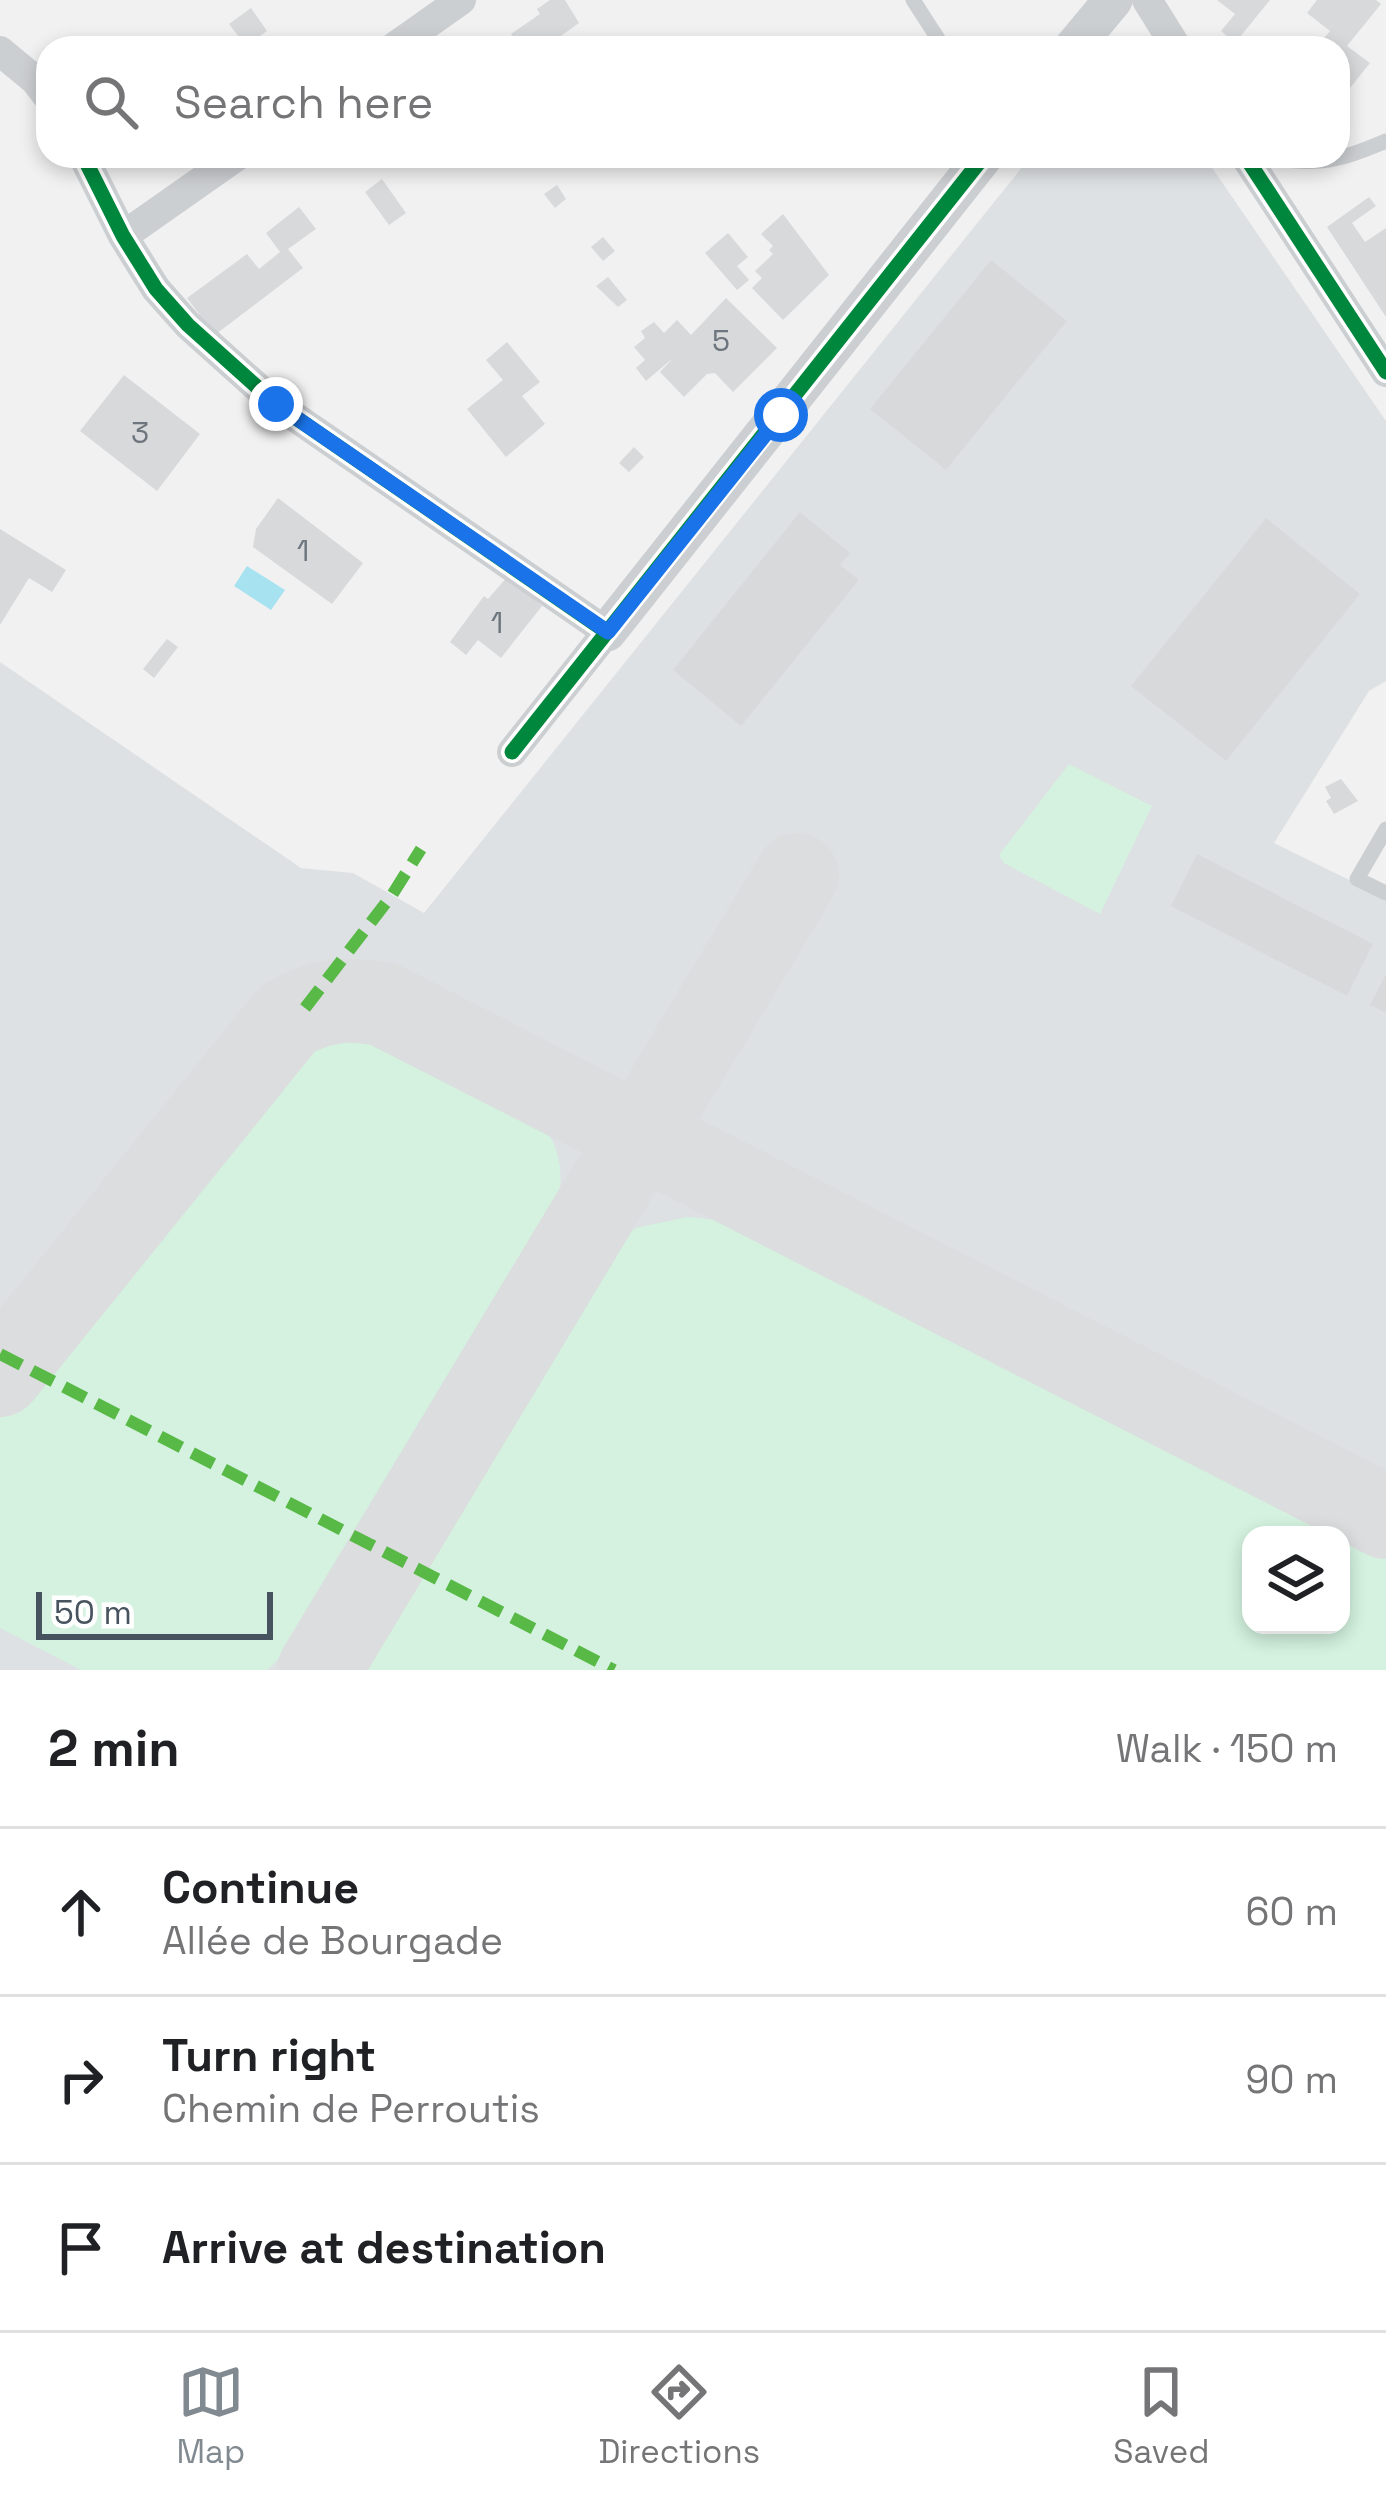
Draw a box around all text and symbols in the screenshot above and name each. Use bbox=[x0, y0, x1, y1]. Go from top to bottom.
search box bbox=[36, 36, 1350, 168]
icon: search bbox=[78, 69, 144, 135]
text: Search here bbox=[174, 74, 433, 131]
house number: 5 bbox=[712, 321, 730, 360]
route end bbox=[249, 377, 303, 431]
route start bbox=[754, 388, 808, 442]
house number: 3 bbox=[131, 413, 149, 452]
house number: 1 bbox=[297, 531, 309, 570]
house number: 1 bbox=[491, 603, 503, 642]
map controls bbox=[1242, 1526, 1350, 1634]
button: layers bbox=[1242, 1526, 1350, 1634]
scale bar bbox=[36, 1586, 273, 1639]
text: 50 m bbox=[54, 1592, 132, 1634]
text: 2 min bbox=[48, 1716, 180, 1781]
text: Walk · 150 m bbox=[1116, 1724, 1338, 1773]
text: Continue bbox=[162, 1859, 359, 1916]
icon: ahead bbox=[48, 1879, 114, 1945]
text: 60 m bbox=[1246, 1887, 1338, 1936]
text: Allée de Bourgade bbox=[162, 1916, 503, 1965]
text: Turn right bbox=[162, 2027, 376, 2084]
icon: right bbox=[48, 2047, 114, 2113]
text: 90 m bbox=[1246, 2055, 1338, 2104]
text: Chemin de Perroutis bbox=[162, 2084, 540, 2133]
icon: arrive bbox=[48, 2215, 114, 2281]
text: Arrive at destination bbox=[162, 2219, 606, 2276]
tab: Map bbox=[177, 2359, 245, 2473]
tab: Directions bbox=[598, 2359, 760, 2473]
tab: Saved bbox=[1113, 2359, 1209, 2473]

